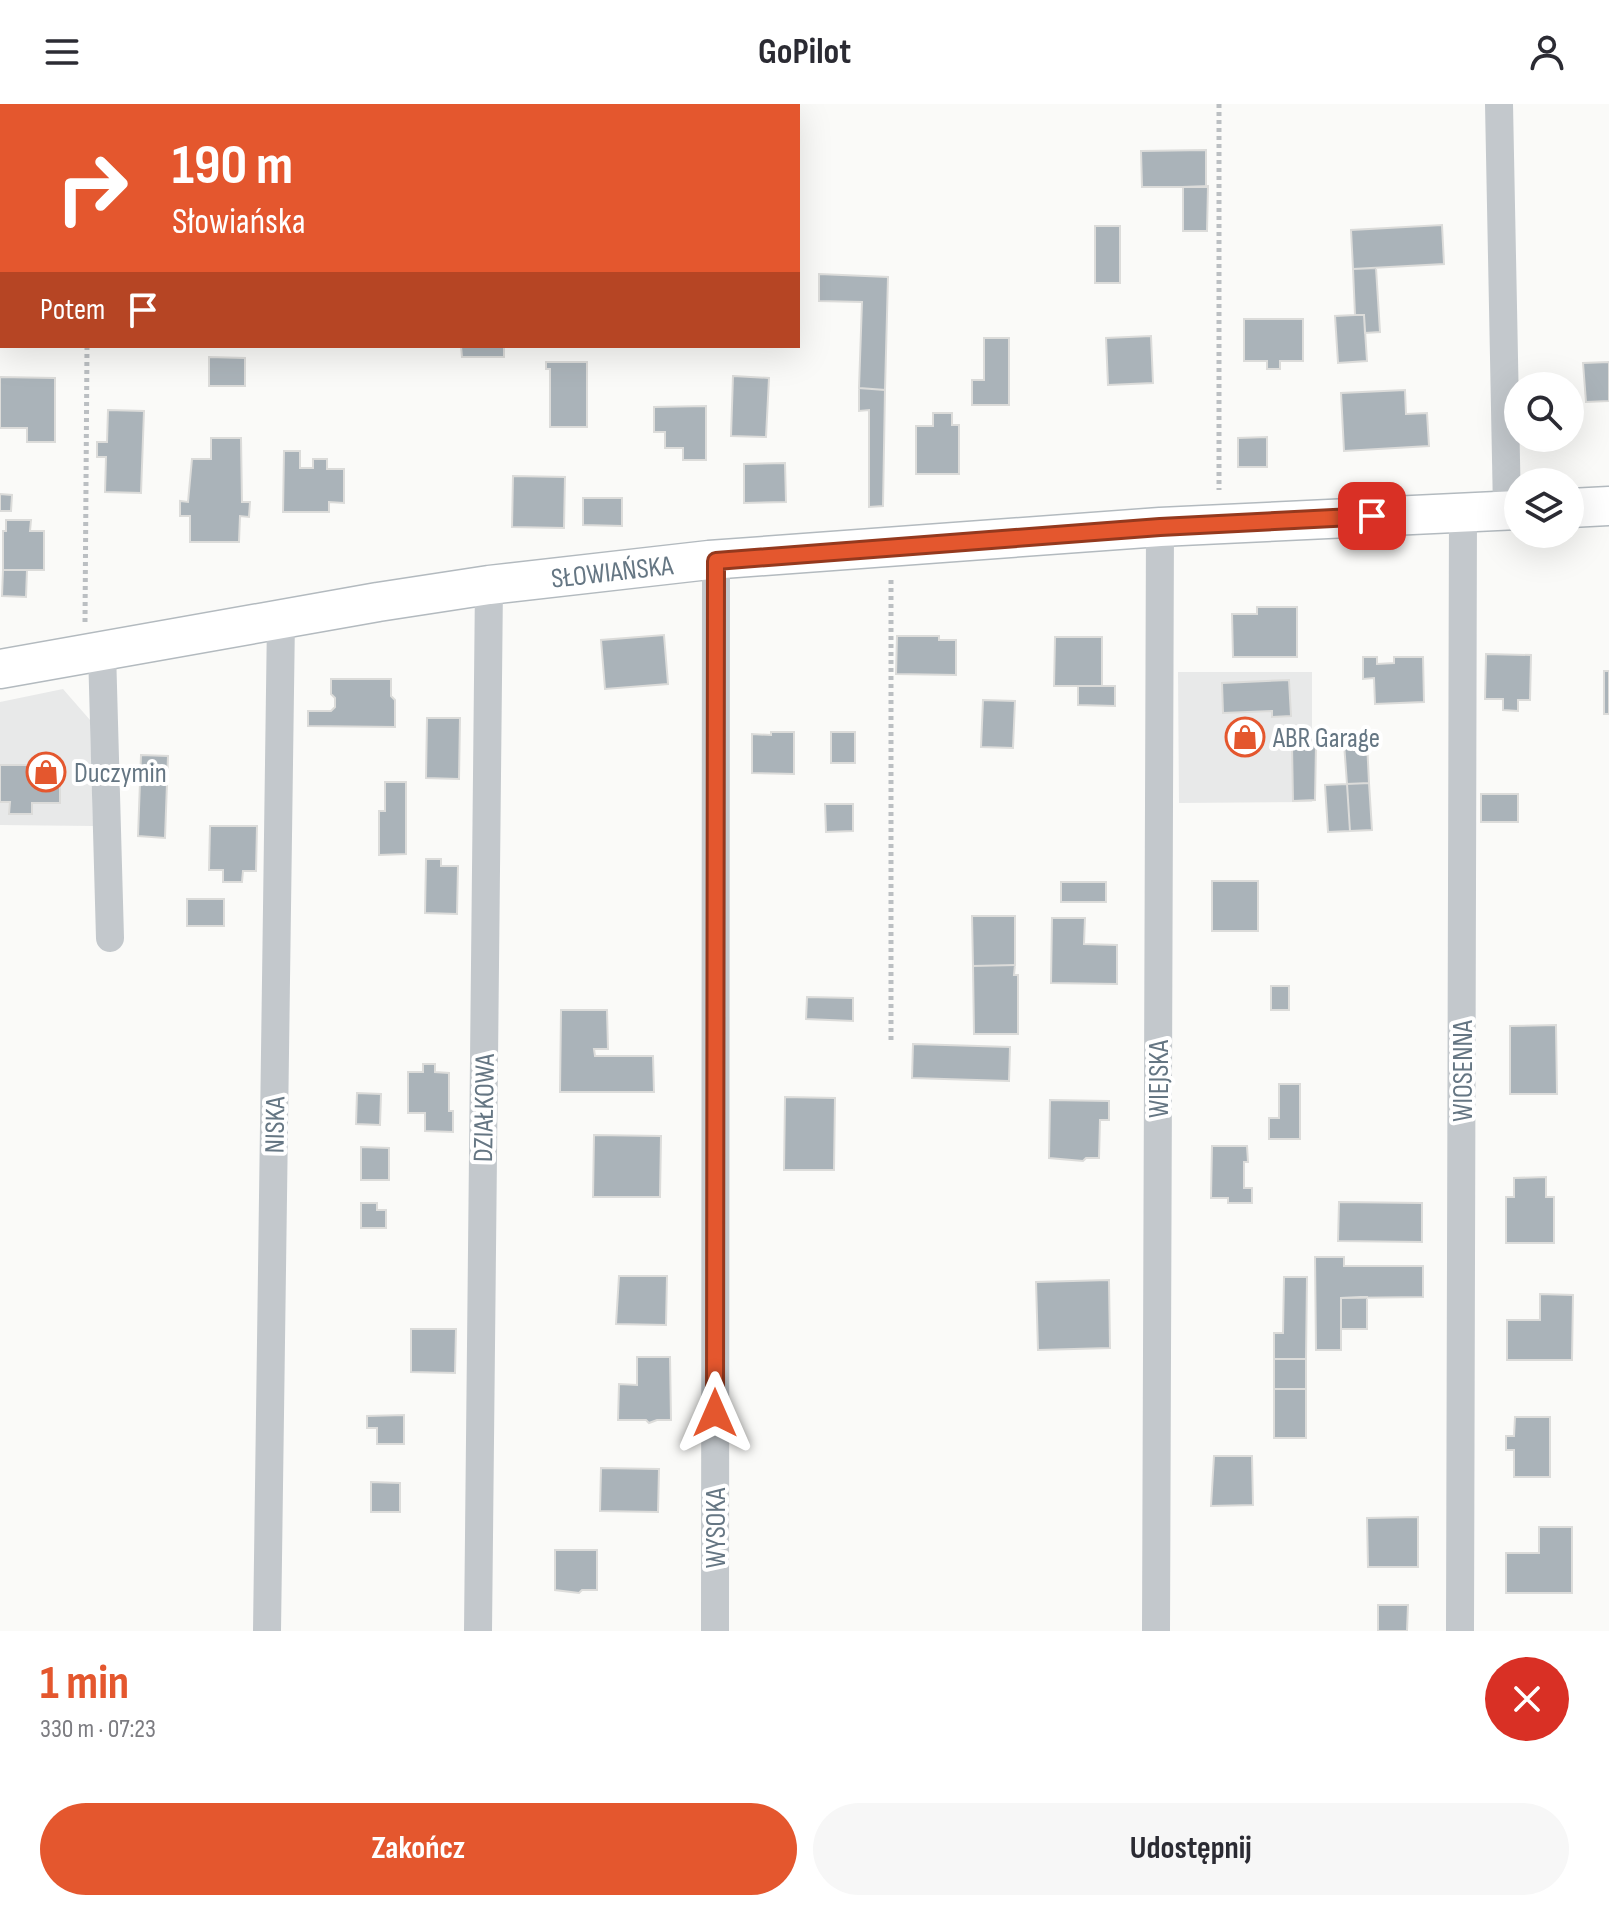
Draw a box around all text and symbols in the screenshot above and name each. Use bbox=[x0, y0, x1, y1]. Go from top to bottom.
icon: menu bbox=[40, 30, 84, 74]
icon: person bbox=[1525, 30, 1569, 74]
text: GoPilot bbox=[758, 31, 851, 74]
text: 190 m bbox=[172, 133, 293, 200]
icon: right bbox=[40, 136, 144, 240]
text: Słowiańska bbox=[172, 201, 306, 244]
icon: arrive bbox=[121, 288, 165, 332]
text: Potem bbox=[40, 292, 105, 328]
map controls bbox=[1504, 372, 1584, 548]
button: search bbox=[1504, 372, 1584, 452]
button: layers bbox=[1504, 468, 1584, 548]
pin bbox=[1338, 482, 1406, 550]
icon: arrive bbox=[1350, 494, 1394, 538]
street label: SŁOWIAŃSKA bbox=[550, 549, 676, 596]
shop icon: ABR Garage bbox=[1224, 716, 1266, 758]
place label: ABR Garage bbox=[1272, 722, 1380, 755]
shop icon: Duczymin bbox=[25, 751, 67, 793]
place label: Duczymin bbox=[74, 757, 167, 790]
street label: WIOSENNA bbox=[1447, 1019, 1480, 1122]
street label: WIEJSKA bbox=[1143, 1039, 1176, 1118]
street label: DZIAŁKOWA bbox=[467, 1053, 502, 1163]
street label: NISKA bbox=[259, 1095, 293, 1154]
position arrow bbox=[673, 1371, 757, 1455]
street label: WYSOKA bbox=[700, 1487, 733, 1568]
text: 1 min bbox=[40, 1655, 129, 1712]
button: close bbox=[1485, 1657, 1569, 1741]
text: 330 m · 07:23 bbox=[40, 1714, 156, 1745]
button: Zakończ bbox=[40, 1803, 797, 1895]
button: Udostępnij bbox=[813, 1803, 1569, 1895]

